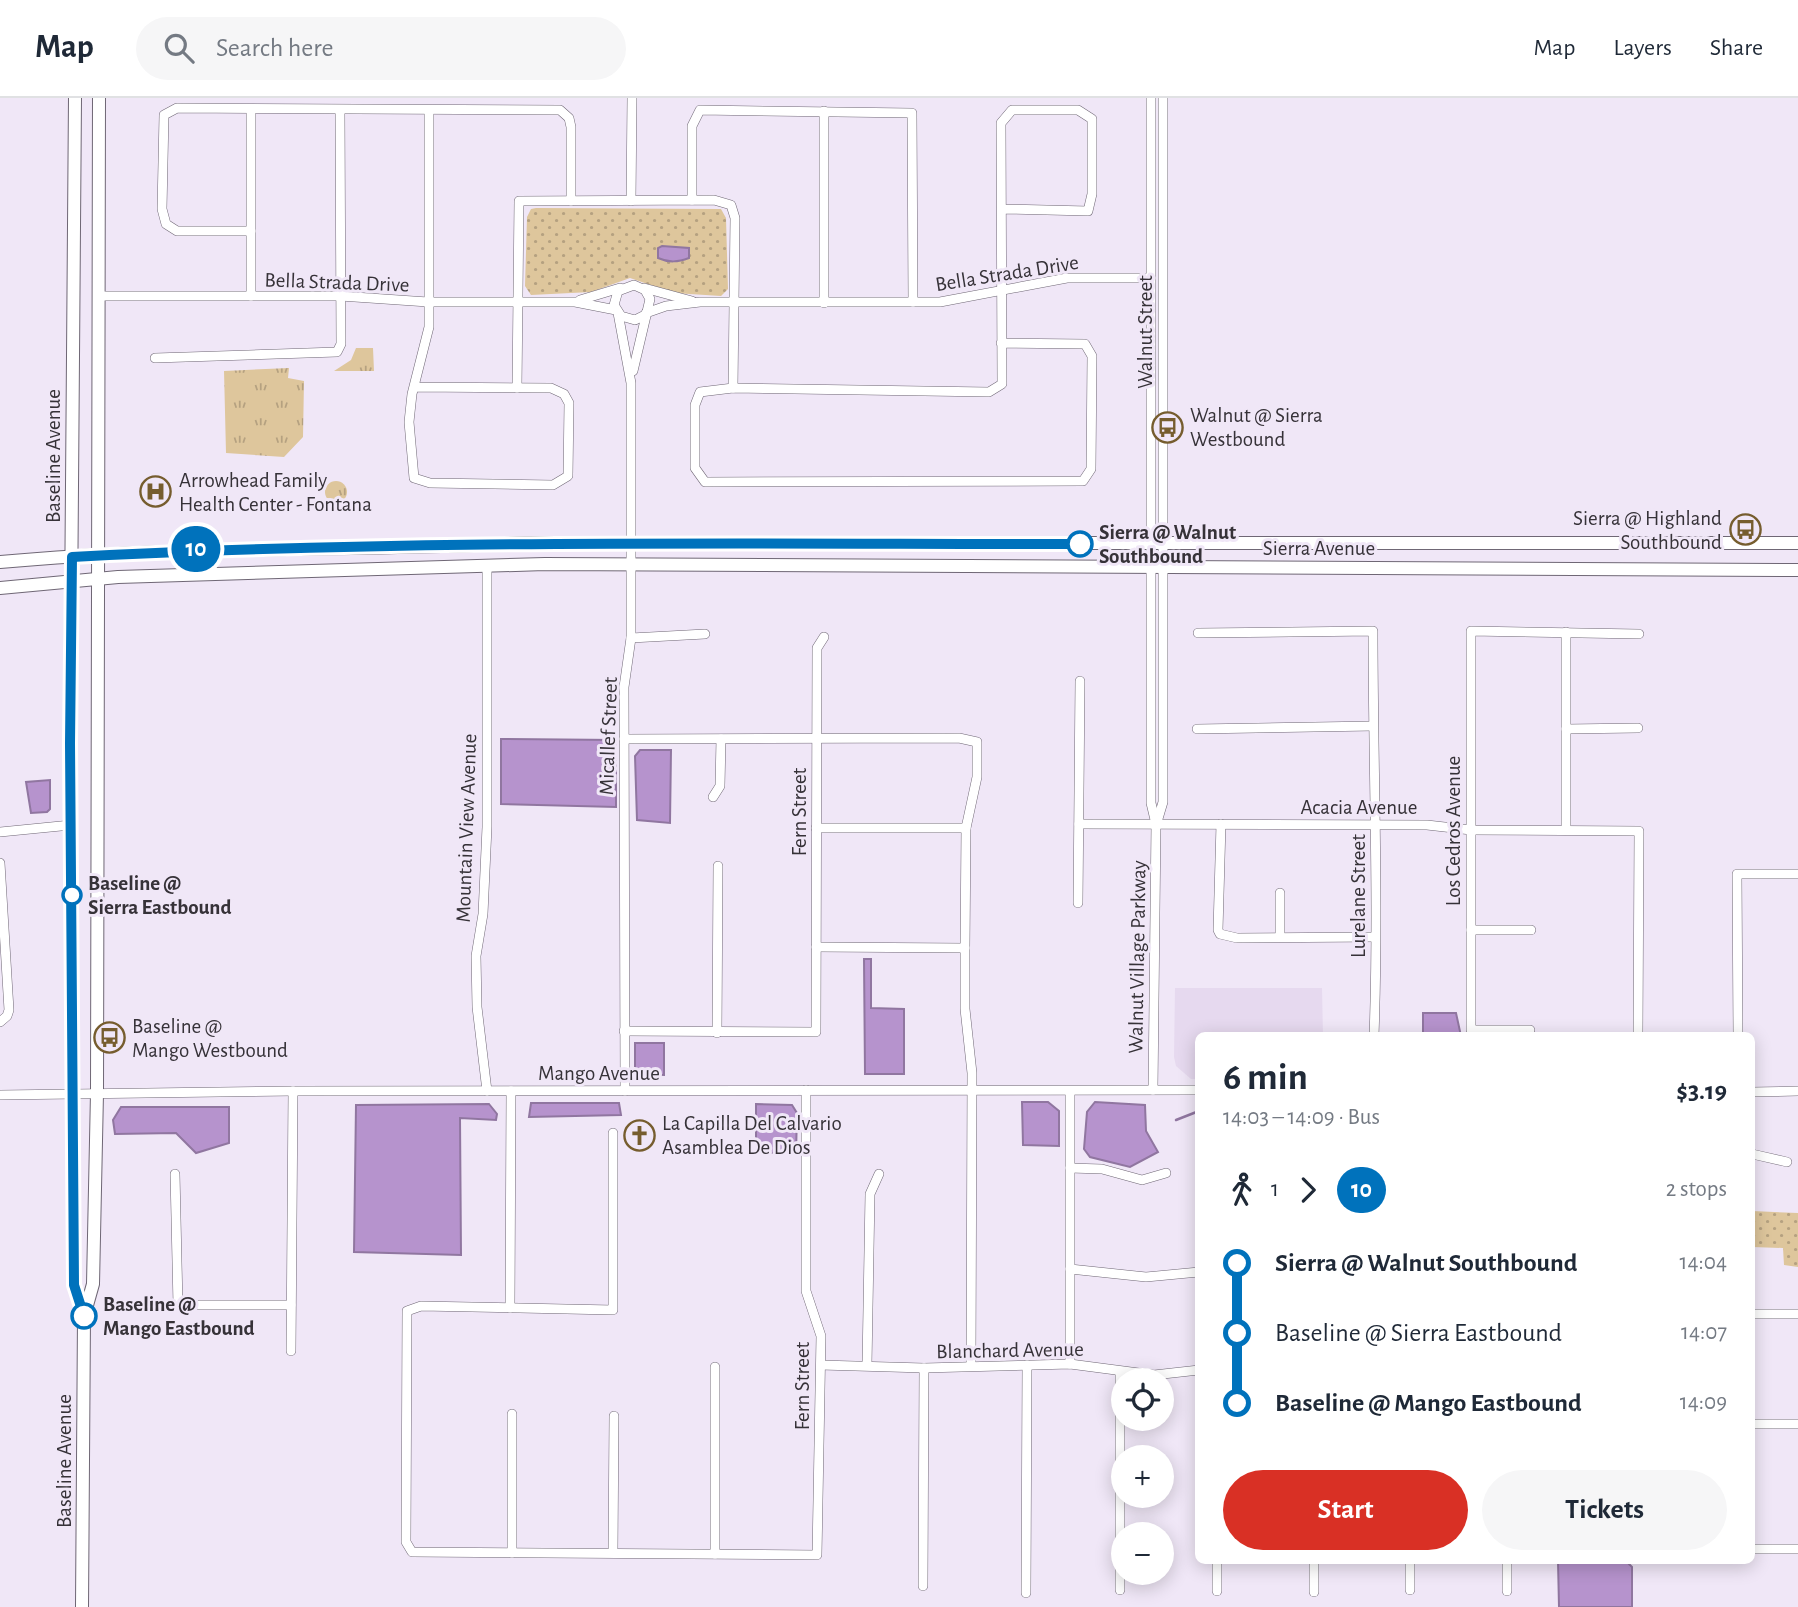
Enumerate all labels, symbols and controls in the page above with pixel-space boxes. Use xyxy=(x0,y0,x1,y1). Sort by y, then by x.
search box xyxy=(136,17,626,80)
icon: search xyxy=(160,29,198,67)
text: Map xyxy=(35,31,94,64)
text: Search here xyxy=(216,35,334,61)
text: Map xyxy=(1533,36,1575,60)
text: Layers xyxy=(1613,36,1672,60)
text: Share xyxy=(1710,36,1763,60)
street label: Bella Strada Drive xyxy=(934,252,1080,295)
street label: Bella Strada Drive xyxy=(264,269,410,296)
street label: Walnut Street xyxy=(1135,275,1156,389)
street label: Baseline Avenue xyxy=(43,389,64,523)
place label: Walnut @ Sierra Westbound xyxy=(1190,405,1323,450)
bus stop icon: Walnut @ Sierra Westbound xyxy=(1150,410,1184,444)
place label: Arrowhead Family Health Center - Fontana xyxy=(179,470,372,515)
hospital icon: Arrowhead Family Health Center - Fontana xyxy=(139,475,173,509)
place label: Sierra @ Highland Southbound xyxy=(1573,508,1722,553)
bus stop icon: Sierra @ Highland Southbound xyxy=(1728,513,1762,547)
place label: Sierra @ Walnut Southbound xyxy=(1099,522,1236,567)
line badge: 10 xyxy=(164,526,228,572)
marker: Sierra @ Walnut Southbound xyxy=(1067,531,1093,557)
text: 10 xyxy=(185,537,207,561)
street label: Sierra Avenue xyxy=(1263,538,1375,559)
street label: Micallef Street xyxy=(596,676,621,796)
street label: Mountain View Avenue xyxy=(453,733,480,923)
street label: Los Cedros Avenue xyxy=(1443,756,1464,906)
street label: Fern Street xyxy=(789,767,810,856)
street label: Acacia Avenue xyxy=(1301,797,1417,818)
street label: Lurelane Street xyxy=(1348,834,1369,958)
street label: Walnut Village Parkway xyxy=(1125,860,1150,1054)
place label: Baseline @ Sierra Eastbound xyxy=(88,873,232,918)
marker: Baseline @ Sierra Eastbound xyxy=(62,885,82,905)
place label: Baseline @ Mango Westbound xyxy=(132,1016,288,1061)
bus stop icon: Baseline @ Mango Westbound xyxy=(92,1021,126,1055)
text: 6 min xyxy=(1223,1059,1308,1097)
street label: Mango Avenue xyxy=(538,1063,660,1084)
text: $3.19 xyxy=(1676,1078,1727,1104)
text: 14:03 – 14:09 · Bus xyxy=(1223,1106,1380,1129)
place label: La Capilla Del Calvario Asamblea De Dios xyxy=(662,1113,842,1158)
church icon: La Capilla Del Calvario Asamblea De Dios xyxy=(622,1118,656,1152)
icon: walk xyxy=(1223,1171,1261,1209)
icon: forward xyxy=(1289,1171,1327,1209)
text: 1 xyxy=(1271,1178,1279,1201)
text: 10 xyxy=(1351,1178,1372,1202)
text: 2 stops xyxy=(1666,1178,1727,1201)
text: Sierra @ Walnut Southbound xyxy=(1275,1250,1577,1276)
text: 14:04 xyxy=(1680,1251,1727,1274)
place label: Baseline @ Mango Eastbound xyxy=(103,1294,255,1339)
marker: Baseline @ Mango Eastbound xyxy=(71,1303,97,1329)
text: Baseline @ Sierra Eastbound xyxy=(1275,1320,1562,1346)
text: 14:07 xyxy=(1681,1321,1727,1344)
street label: Blanchard Avenue xyxy=(936,1339,1084,1362)
street label: Fern Street xyxy=(792,1341,813,1430)
map controls xyxy=(1111,1368,1174,1585)
button: locate xyxy=(1111,1368,1174,1431)
text: Baseline @ Mango Eastbound xyxy=(1275,1390,1582,1416)
text: 14:09 xyxy=(1680,1391,1727,1414)
street label: Baseline Avenue xyxy=(54,1394,75,1528)
button: + xyxy=(1111,1445,1174,1508)
button: Start xyxy=(1223,1470,1468,1550)
button: Tickets xyxy=(1482,1470,1727,1550)
button: − xyxy=(1111,1522,1174,1585)

